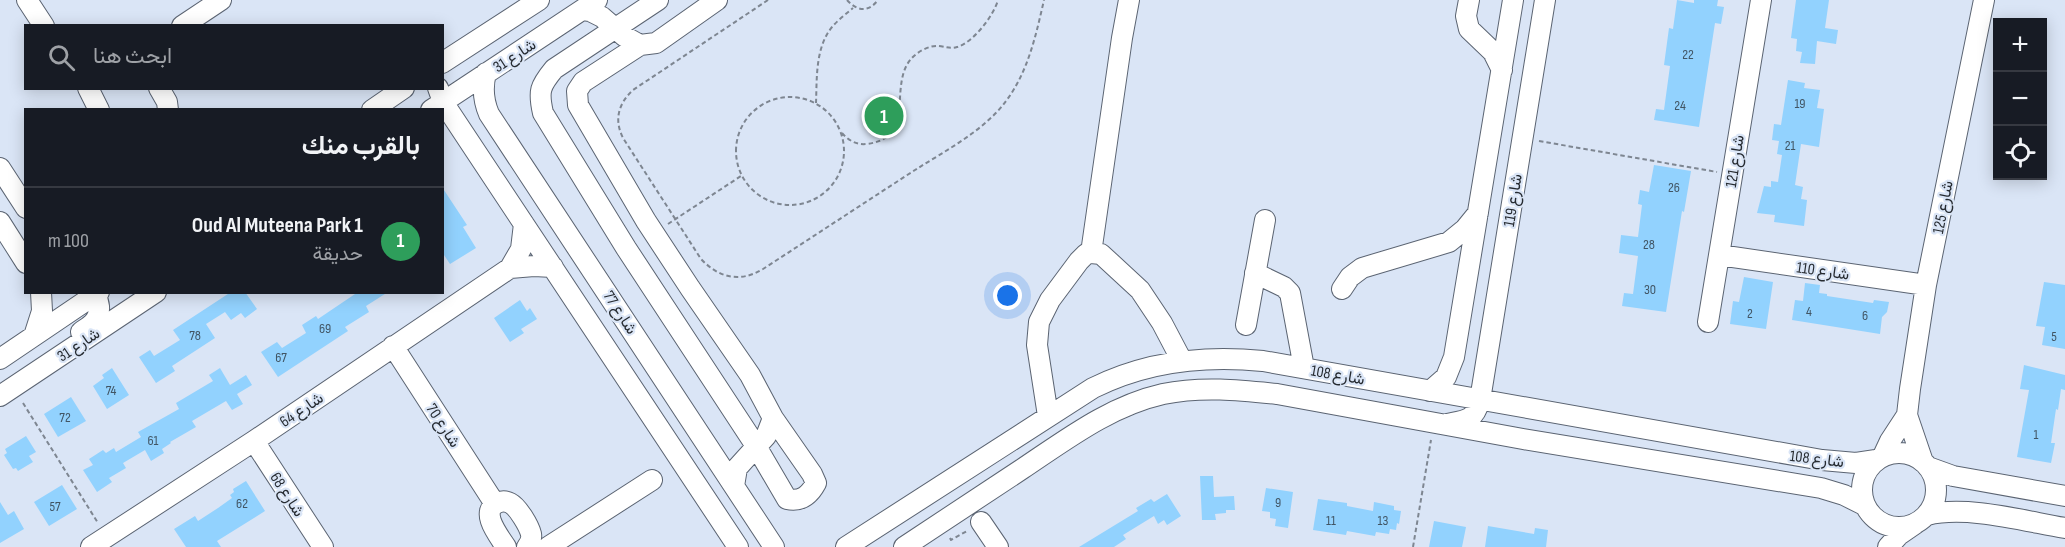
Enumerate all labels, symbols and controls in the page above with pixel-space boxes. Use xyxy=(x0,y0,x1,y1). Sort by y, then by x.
map controls xyxy=(1993,18,2047,180)
button: + xyxy=(1993,18,2047,72)
search box xyxy=(24,24,444,90)
street label: شارع 31 xyxy=(490,35,540,78)
icon: search xyxy=(45,41,78,74)
text: ابحث هنا xyxy=(93,43,172,70)
house number: 22 xyxy=(1682,46,1694,63)
button: − xyxy=(1993,72,2047,126)
pin: 1 xyxy=(864,94,904,138)
house number: 19 xyxy=(1794,95,1806,112)
house number: 24 xyxy=(1674,97,1686,114)
button: locate xyxy=(1993,126,2047,180)
text: بالقرب منك xyxy=(302,131,420,162)
street label: شارع 121 xyxy=(1722,134,1750,189)
house number: 21 xyxy=(1785,137,1795,154)
street label: شارع 119 xyxy=(1500,173,1528,228)
house number: 26 xyxy=(1668,179,1680,196)
street label: شارع 125 xyxy=(1929,179,1959,236)
text: Oud Al Muteena Park 1 xyxy=(192,212,363,239)
text: 100 m xyxy=(48,229,89,253)
text: 1 xyxy=(397,229,404,253)
house number: 28 xyxy=(1643,236,1655,253)
text: حديقة xyxy=(312,242,363,266)
street label: شارع 110 xyxy=(1795,258,1850,286)
your location xyxy=(993,281,1022,310)
house number: 30 xyxy=(1644,281,1656,298)
street label: شارع 77 xyxy=(598,288,641,338)
house number: 4 xyxy=(1806,303,1812,320)
house number: 2 xyxy=(1747,305,1753,322)
house number: 6 xyxy=(1862,307,1868,324)
house number: 69 xyxy=(319,320,331,337)
street label: شارع 31 xyxy=(54,324,104,367)
house number: 78 xyxy=(189,327,201,344)
house number: 5 xyxy=(2051,328,2057,345)
house number: 67 xyxy=(275,349,287,366)
street label: شارع 108 xyxy=(1309,361,1366,391)
house number: 74 xyxy=(106,382,117,399)
street label: شارع 64 xyxy=(276,389,328,433)
street label: شارع 70 xyxy=(421,400,464,452)
house number: 72 xyxy=(59,409,71,426)
house number: 1 xyxy=(2034,426,2039,443)
house number: 61 xyxy=(147,432,159,449)
street label: شارع 108 xyxy=(1788,447,1845,473)
street label: شارع 68 xyxy=(265,469,308,521)
house number: 9 xyxy=(1275,494,1281,511)
house number: 62 xyxy=(236,495,248,512)
house number: 57 xyxy=(49,498,61,515)
house number: 11 xyxy=(1326,512,1336,529)
house number: 13 xyxy=(1378,512,1389,529)

